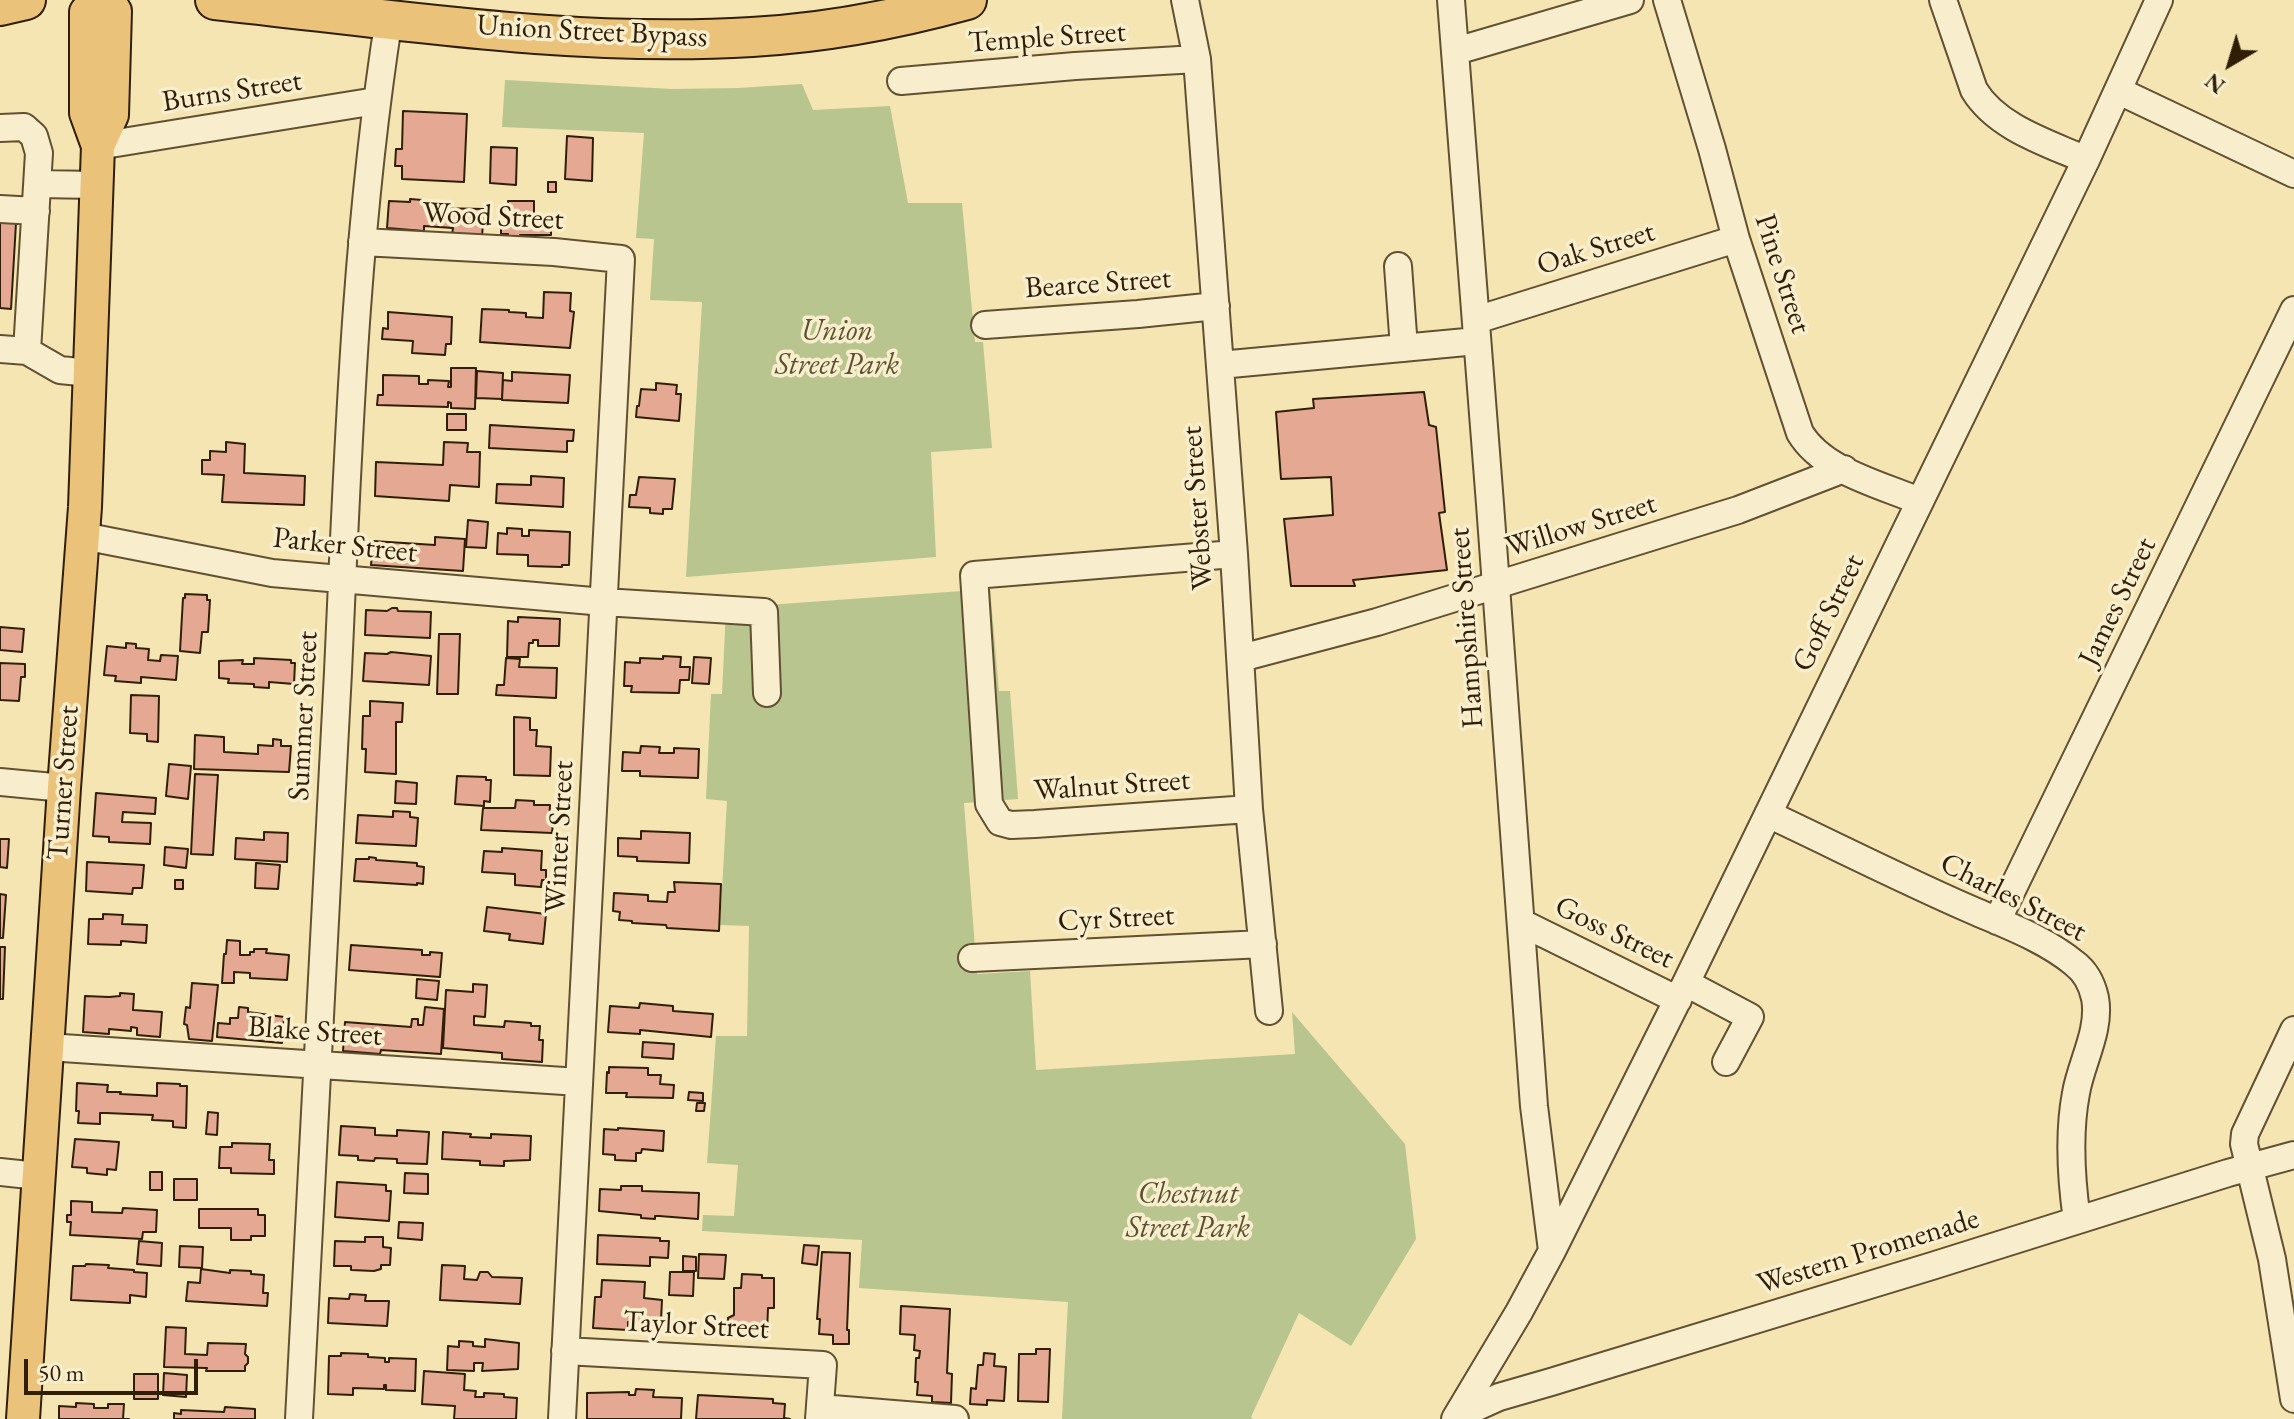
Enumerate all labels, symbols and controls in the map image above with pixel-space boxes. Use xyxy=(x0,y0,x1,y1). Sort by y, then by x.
street label: Union Street Bypass xyxy=(476,8,708,56)
street label: Temple Street xyxy=(967,15,1127,61)
north arrow xyxy=(2190,24,2270,104)
street label: Burns Street xyxy=(160,63,304,121)
text: N xyxy=(2199,66,2231,100)
street label: Wood Street xyxy=(422,195,564,239)
street label: Pine Street xyxy=(1746,210,1818,338)
street label: Oak Street xyxy=(1533,214,1659,284)
street label: Bearce Street xyxy=(1024,261,1172,307)
park label: Union Street Park xyxy=(775,314,899,384)
street label: Webster Street xyxy=(1174,425,1222,591)
street label: Willow Street xyxy=(1501,486,1661,566)
street label: Parker Street xyxy=(271,521,419,571)
street label: Hampshire Street xyxy=(1442,526,1492,730)
street label: James Street xyxy=(2071,532,2165,672)
street label: Goff Street xyxy=(1785,549,1873,677)
street label: Summer Street xyxy=(282,630,326,802)
street label: Turner Street xyxy=(41,704,87,862)
street label: Winter Street xyxy=(538,760,582,914)
street label: Walnut Street xyxy=(1033,763,1191,809)
street label: Charles Street xyxy=(1934,846,2092,950)
street label: Goss Street xyxy=(1549,889,1679,977)
street label: Cyr Street xyxy=(1057,898,1175,940)
street label: Blake Street xyxy=(247,1009,383,1055)
park label: Chestnut Street Park xyxy=(1126,1177,1250,1248)
street label: Western Promenade xyxy=(1753,1201,1983,1303)
street label: Taylor Street xyxy=(622,1304,770,1348)
scale bar xyxy=(28,1343,202,1393)
text: 50 m xyxy=(38,1357,85,1388)

